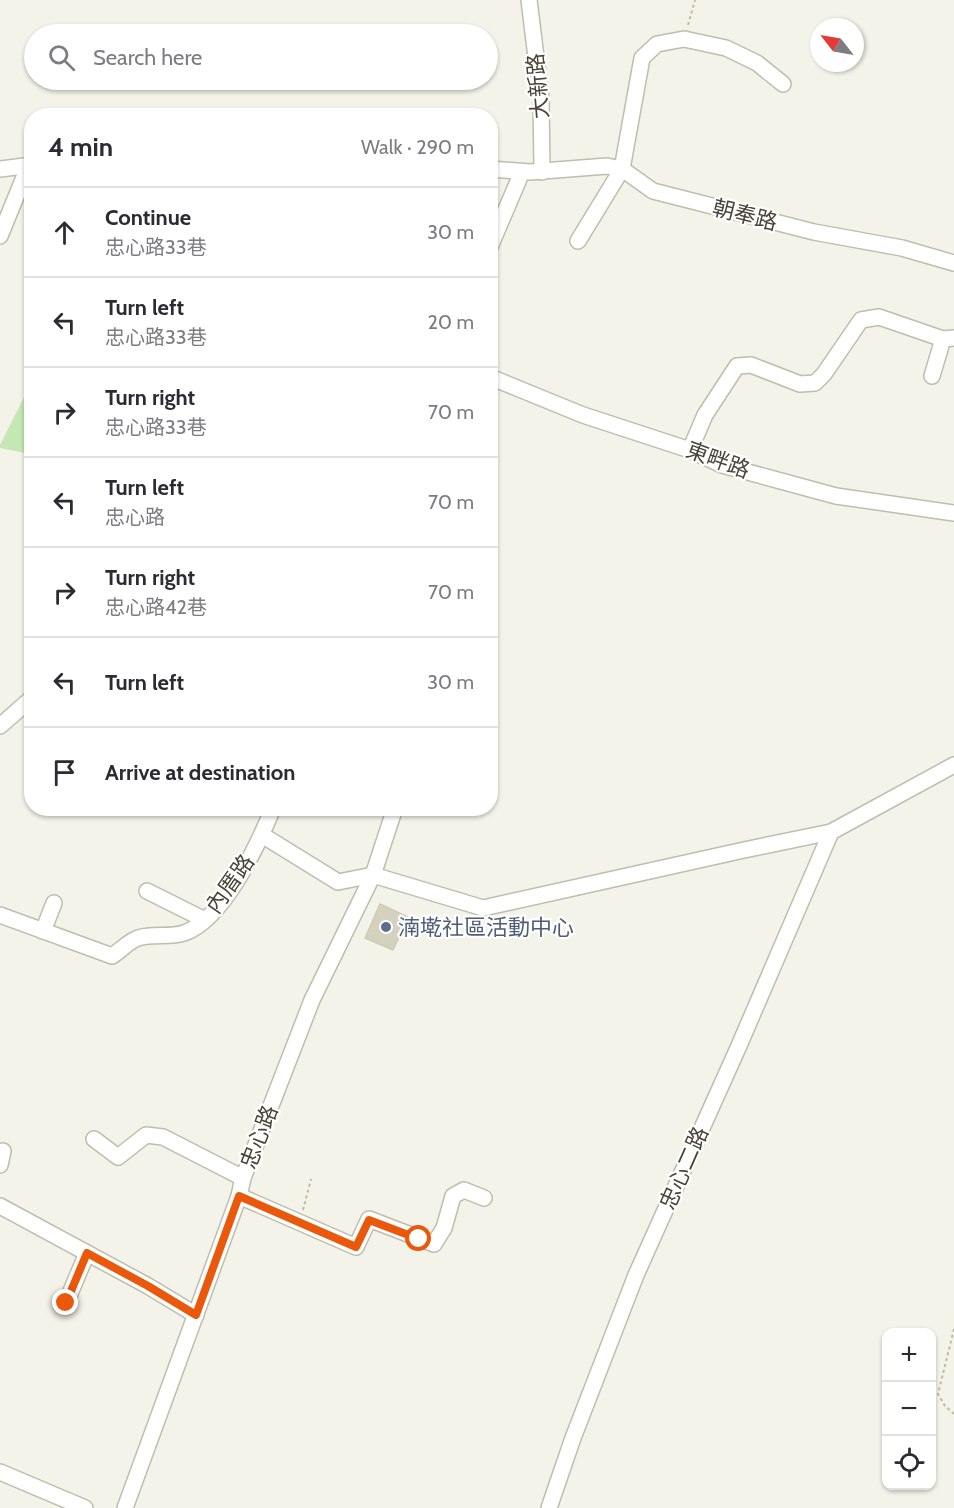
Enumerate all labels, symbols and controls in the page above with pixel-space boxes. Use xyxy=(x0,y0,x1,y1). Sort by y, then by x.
north arrow xyxy=(810,18,864,72)
search box xyxy=(24,24,498,90)
icon: search xyxy=(45,41,78,74)
text: Search here xyxy=(93,44,202,71)
street label: 大新路 xyxy=(522,52,554,120)
text: 4 min xyxy=(48,131,113,163)
text: Walk · 290 m xyxy=(361,135,474,159)
street label: 朝奉路 xyxy=(710,194,780,236)
text: Continue xyxy=(105,204,191,231)
icon: ahead xyxy=(48,216,81,249)
text: 30 m xyxy=(427,220,474,244)
text: 忠心路33巷 xyxy=(105,235,207,259)
text: Turn left xyxy=(105,294,184,321)
icon: left xyxy=(48,306,81,339)
text: 20 m xyxy=(428,310,474,334)
text: 忠心路33巷 xyxy=(105,325,207,349)
text: Turn right xyxy=(105,384,195,411)
icon: right xyxy=(48,396,81,429)
text: 70 m xyxy=(428,400,474,424)
text: 忠心路33巷 xyxy=(105,415,207,439)
street label: 東畔路 xyxy=(682,436,754,484)
text: Turn left xyxy=(105,474,184,501)
icon: left xyxy=(48,486,81,519)
text: 70 m xyxy=(428,490,474,514)
text: 忠心路 xyxy=(105,505,165,529)
text: Turn right xyxy=(105,564,195,591)
icon: right xyxy=(48,576,81,609)
text: 70 m xyxy=(428,580,474,604)
text: 忠心路42巷 xyxy=(105,595,207,619)
icon: left xyxy=(48,666,81,699)
text: Turn left xyxy=(105,669,184,696)
text: 30 m xyxy=(427,670,474,694)
icon: arrive xyxy=(48,756,81,789)
text: Arrive at destination xyxy=(105,759,295,786)
street label: 內厝路 xyxy=(200,849,260,919)
place label: 湳墘社區活動中心 xyxy=(398,914,574,941)
marker: 湳墘社區活動中心 xyxy=(379,920,393,934)
street label: 忠心路 xyxy=(235,1101,283,1173)
street label: 忠心二路 xyxy=(654,1122,714,1214)
route start xyxy=(405,1225,431,1251)
route end xyxy=(52,1289,78,1315)
map controls xyxy=(882,1328,936,1490)
button: + xyxy=(882,1328,936,1382)
button: − xyxy=(882,1382,936,1436)
button: locate xyxy=(882,1436,936,1490)

